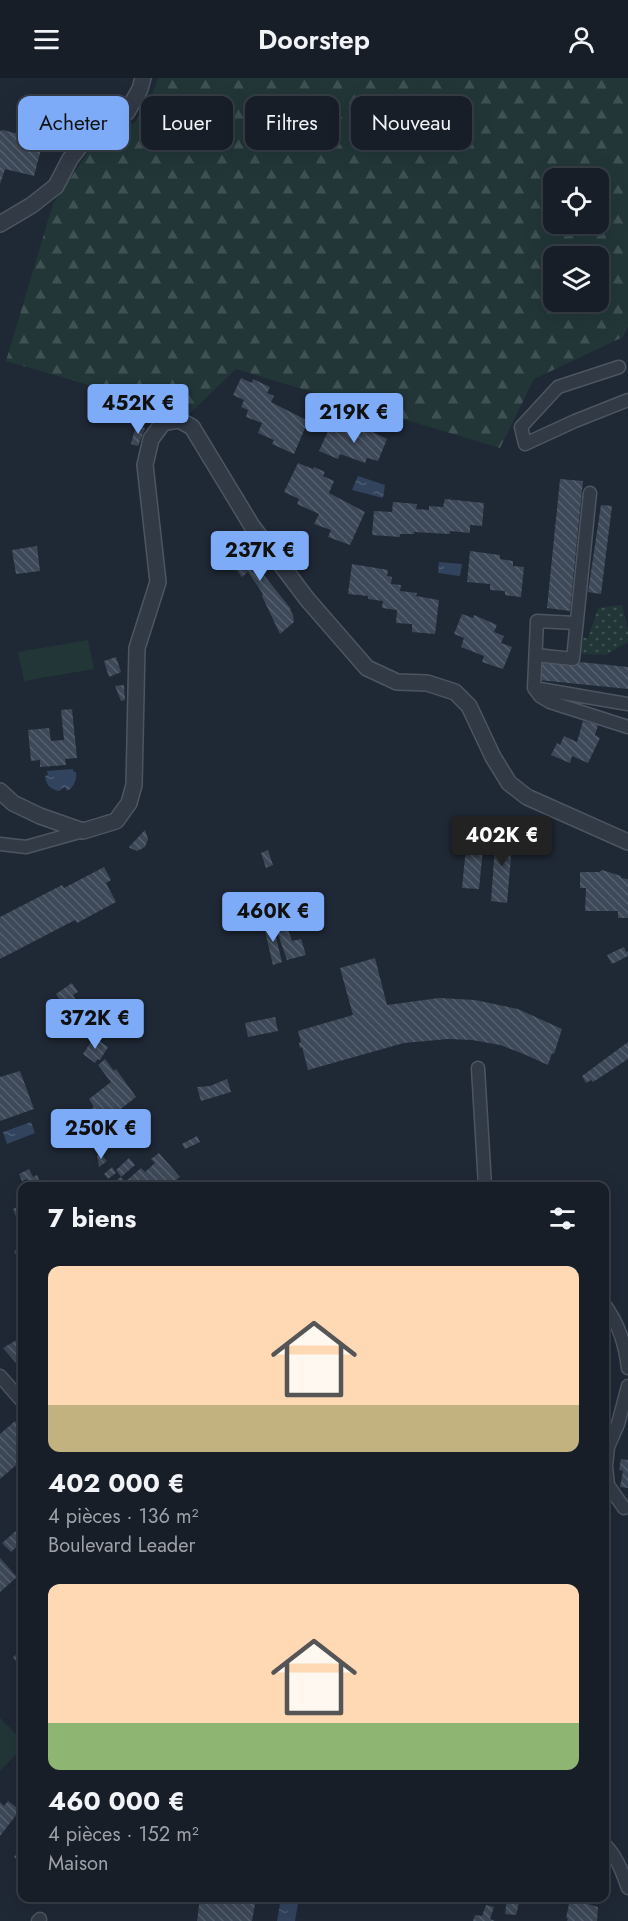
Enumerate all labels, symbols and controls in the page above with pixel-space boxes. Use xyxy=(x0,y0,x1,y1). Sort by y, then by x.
text: Doorstep xyxy=(258,20,370,59)
icon: menu xyxy=(30,23,63,56)
icon: person xyxy=(565,23,598,56)
chip: Acheter xyxy=(18,96,129,150)
chip: Louer xyxy=(141,96,233,150)
chip: Filtres xyxy=(245,96,339,150)
chip: Nouveau xyxy=(351,96,472,150)
map controls xyxy=(543,168,609,312)
button: locate xyxy=(543,168,609,234)
button: layers xyxy=(543,246,609,312)
pin: 452K € xyxy=(89,384,187,435)
text: 452K € xyxy=(101,389,175,418)
pin: 219K € xyxy=(305,393,403,444)
text: 219K € xyxy=(319,398,389,427)
pin: 237K € xyxy=(211,531,309,582)
text: 237K € xyxy=(225,536,295,565)
pin: 402K € xyxy=(453,816,551,867)
text: 402K € xyxy=(465,821,539,850)
pin: 460K € xyxy=(224,892,322,943)
text: 460K € xyxy=(236,897,310,926)
pin: 372K € xyxy=(46,999,144,1050)
text: 372K € xyxy=(60,1004,130,1033)
pin: 250K € xyxy=(52,1109,150,1160)
text: 250K € xyxy=(65,1114,137,1143)
text: 7 biens xyxy=(48,1199,136,1237)
icon: filters xyxy=(546,1202,579,1235)
icon: home xyxy=(260,1305,368,1413)
text: 402 000 € xyxy=(48,1464,185,1502)
text: 4 pièces · 136 m² xyxy=(48,1502,198,1531)
text: Boulevard Leader xyxy=(48,1531,195,1560)
icon: home xyxy=(260,1623,368,1731)
text: 460 000 € xyxy=(48,1782,185,1820)
text: 4 pièces · 152 m² xyxy=(48,1820,199,1849)
text: Maison xyxy=(48,1849,109,1878)

